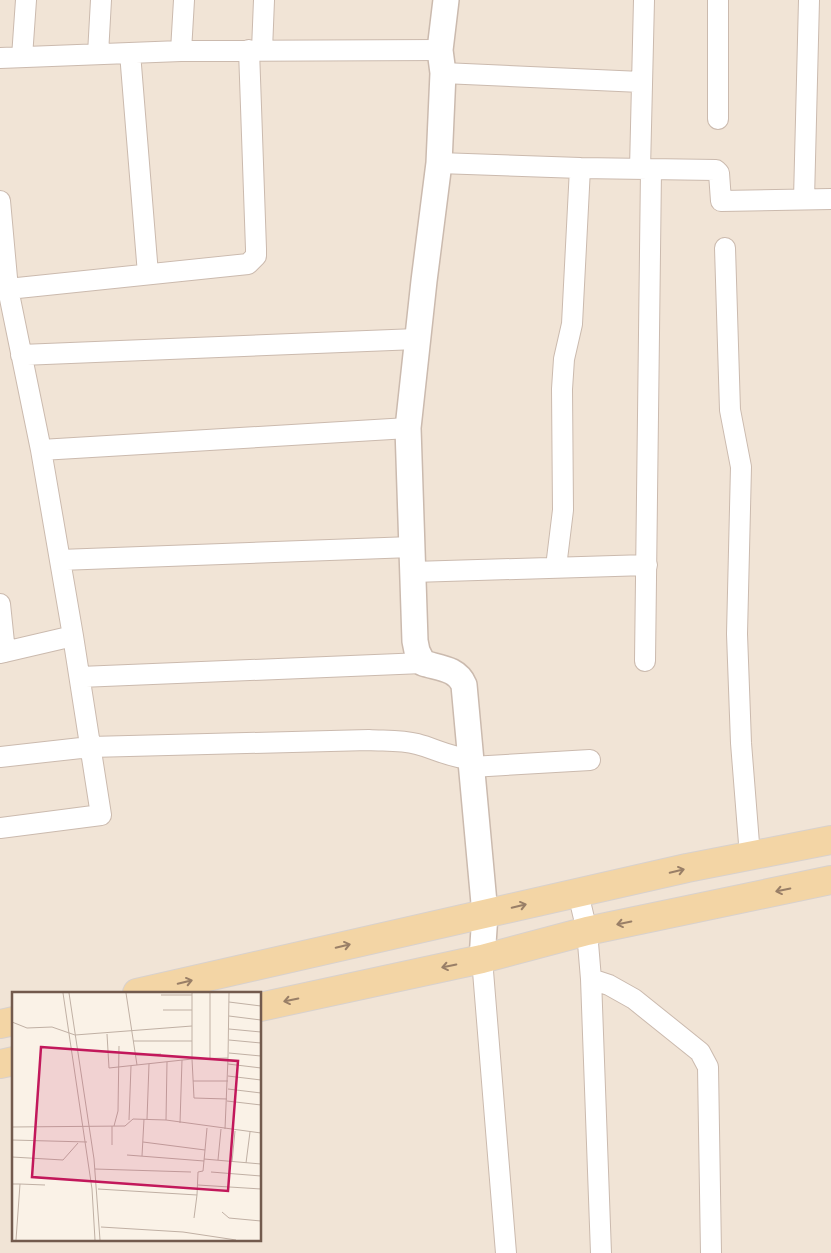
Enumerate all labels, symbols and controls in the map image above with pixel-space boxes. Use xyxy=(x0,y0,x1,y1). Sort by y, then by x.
one-way arrow xyxy=(669,866,685,875)
one-way arrow xyxy=(776,886,792,895)
one-way arrow xyxy=(510,901,526,910)
one-way arrow xyxy=(617,919,633,928)
one-way arrow xyxy=(335,941,351,950)
one-way arrow xyxy=(442,962,458,971)
one-way arrow xyxy=(176,977,192,986)
inset map xyxy=(12,992,261,1240)
one-way arrow xyxy=(283,996,299,1006)

